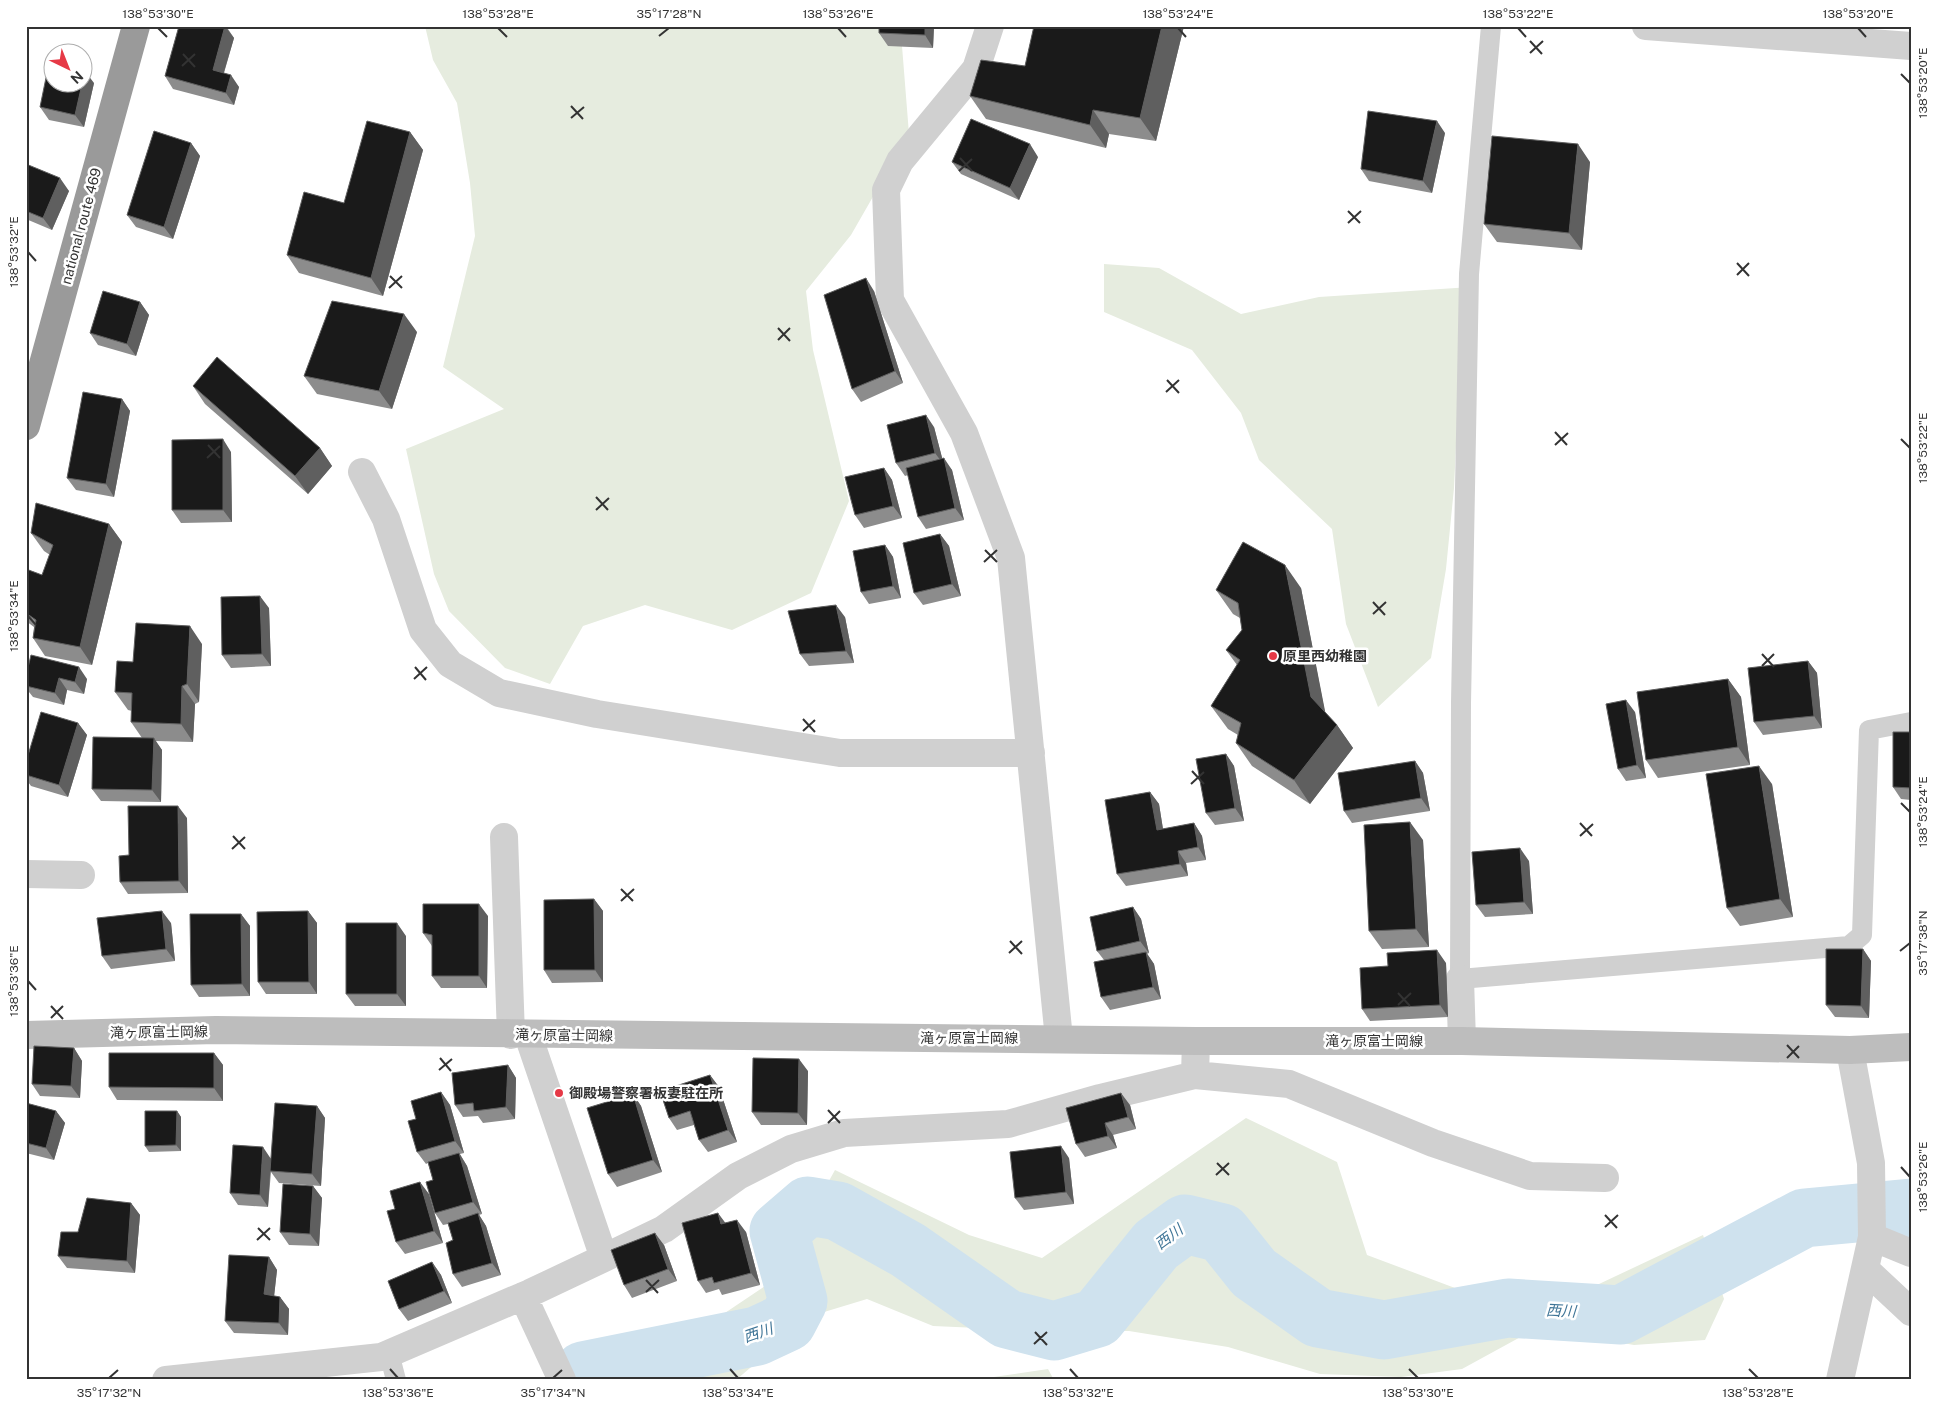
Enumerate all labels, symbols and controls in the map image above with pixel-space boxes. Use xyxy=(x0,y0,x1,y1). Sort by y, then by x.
text: 138°53'30"E xyxy=(122,7,194,21)
text: 138°53'28"E xyxy=(462,7,534,21)
text: 35°17'28"N xyxy=(637,7,701,21)
text: 138°53'26"E xyxy=(802,7,874,21)
text: 138°53'24"E xyxy=(1142,7,1214,21)
text: 138°53'22"E xyxy=(1483,7,1553,21)
text: 138°53'20"E xyxy=(1823,7,1893,21)
north arrow xyxy=(42,42,92,92)
text: 138°53'20"E xyxy=(1916,48,1930,118)
text: N xyxy=(67,68,86,87)
street label: national route 469 xyxy=(58,166,104,286)
text: 138°53'32"E xyxy=(7,216,21,288)
text: 138°53'22"E xyxy=(1916,413,1930,483)
text: 138°53'34"E xyxy=(7,580,21,652)
place label: 原里西幼稚園 xyxy=(1283,648,1367,664)
marker: 原里西幼稚園 xyxy=(1267,650,1279,662)
text: 138°53'24"E xyxy=(1916,776,1930,848)
text: 35°17'38"N xyxy=(1916,910,1930,976)
text: 138°53'36"E xyxy=(7,945,21,1017)
street label: 滝ヶ原富士岡線 xyxy=(110,1023,208,1041)
street label: 滝ヶ原富士岡線 xyxy=(515,1026,613,1044)
street label: 滝ヶ原富士岡線 xyxy=(920,1030,1018,1046)
street label: 滝ヶ原富士岡線 xyxy=(1325,1033,1423,1049)
place label: 御殿場警察署板妻駐在所 xyxy=(569,1085,723,1101)
marker: 御殿場警察署板妻駐在所 xyxy=(553,1087,565,1099)
text: 138°53'26"E xyxy=(1916,1141,1930,1213)
water label: 西川 xyxy=(1152,1220,1187,1252)
water label: 西川 xyxy=(1546,1301,1578,1320)
water label: 西川 xyxy=(741,1319,777,1345)
text: 35°17'32"N xyxy=(77,1386,141,1400)
text: 138°53'36"E xyxy=(362,1386,434,1400)
text: 35°17'34"N xyxy=(520,1386,586,1400)
text: 138°53'34"E xyxy=(702,1386,774,1400)
text: 138°53'32"E xyxy=(1042,1386,1114,1400)
text: 138°53'30"E xyxy=(1382,1386,1454,1400)
text: 138°53'28"E xyxy=(1722,1386,1794,1400)

